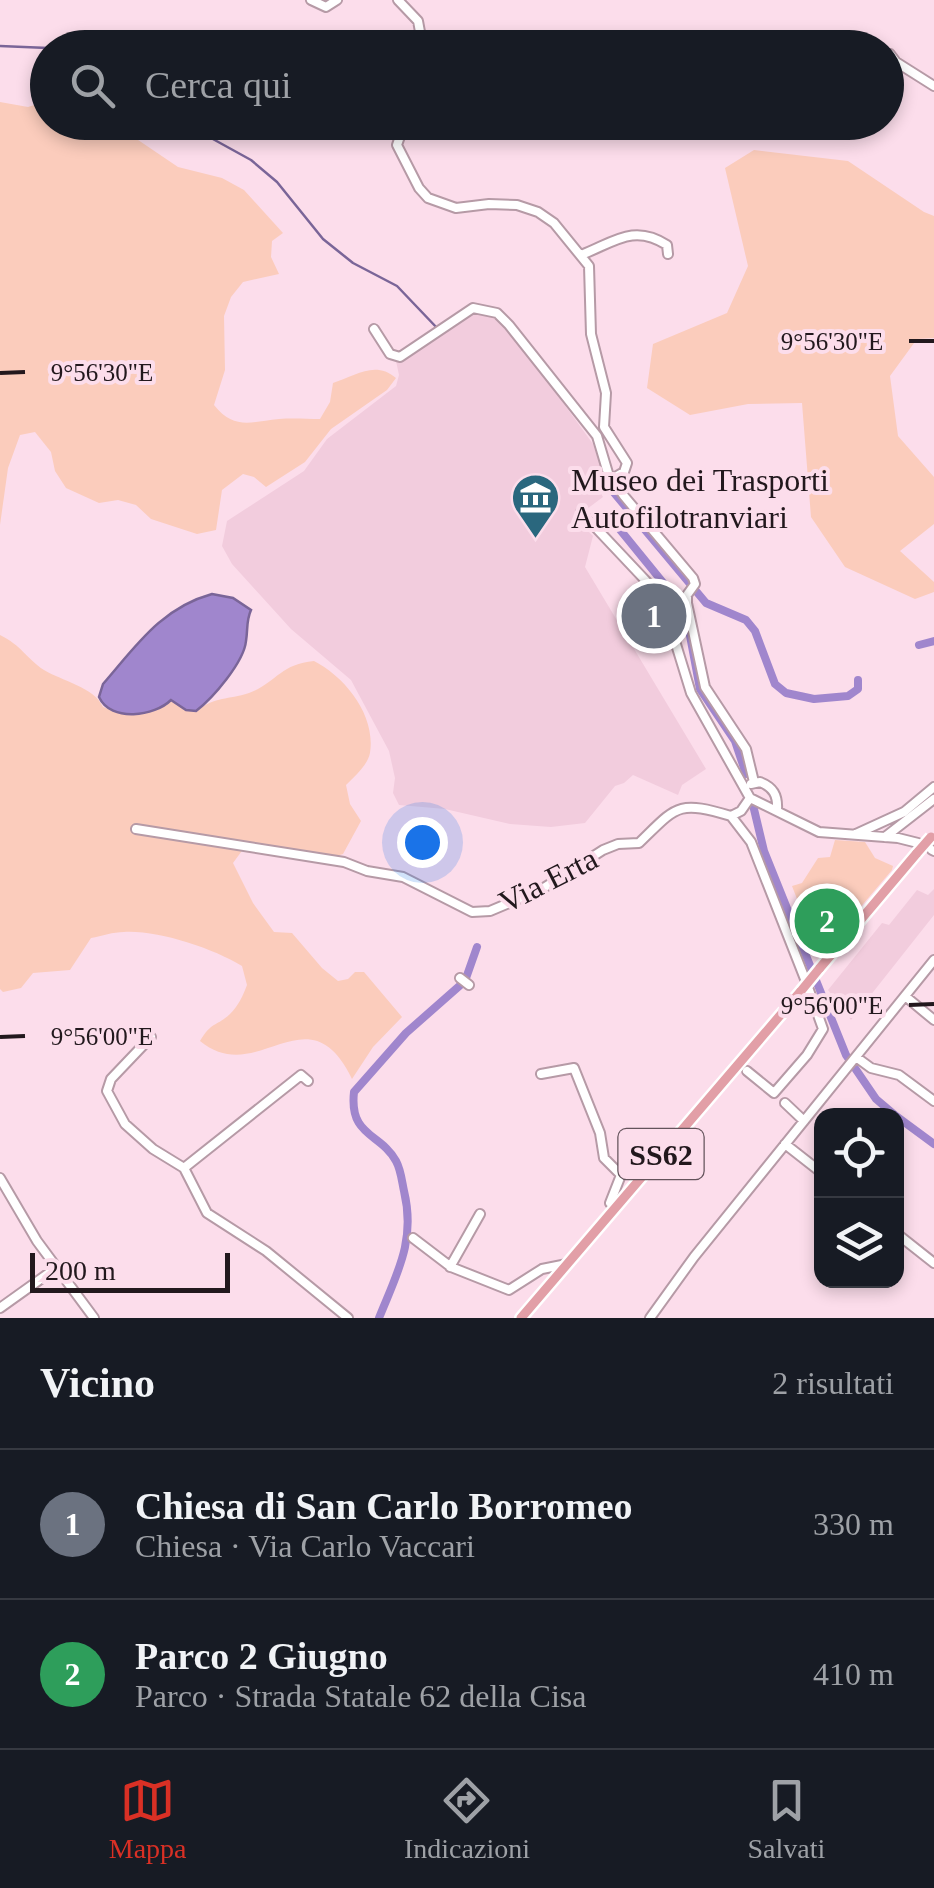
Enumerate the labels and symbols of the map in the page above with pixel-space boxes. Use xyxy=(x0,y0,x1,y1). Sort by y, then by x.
text: 9°56'30"E xyxy=(781,328,883,355)
text: 9°56'30"E xyxy=(51,359,153,386)
place label: Museo dei Trasporti Autofilotranviari xyxy=(571,462,829,535)
museum icon: Museo dei Trasporti Autofilotranviari xyxy=(510,472,562,540)
pin: 1 xyxy=(622,578,686,654)
your location xyxy=(397,817,448,868)
street label: Via Erta xyxy=(493,840,603,920)
pin: 2 xyxy=(794,884,860,958)
text: 9°56'00"E xyxy=(781,992,883,1019)
text: 9°56'00"E xyxy=(51,1023,153,1050)
road number: SS62 xyxy=(618,1129,704,1179)
scale bar xyxy=(30,1248,230,1292)

